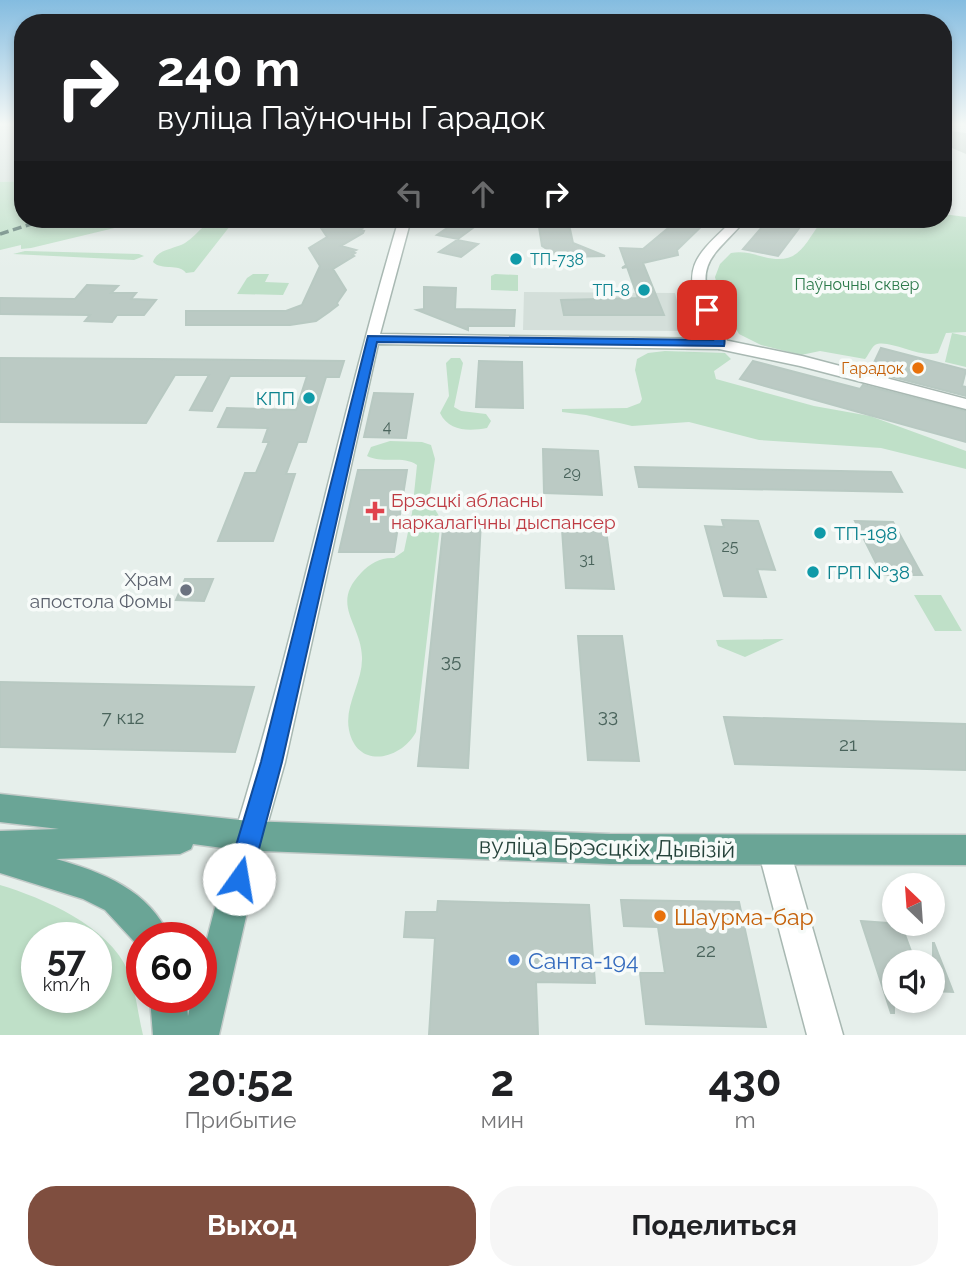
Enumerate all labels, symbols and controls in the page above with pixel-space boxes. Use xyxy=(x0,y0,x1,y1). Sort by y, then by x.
text: 240 m xyxy=(157,40,300,97)
icon: right xyxy=(42,42,133,133)
text: вуліца Паўночны Гарадок xyxy=(157,99,546,136)
icon: left xyxy=(391,175,429,213)
icon: ahead xyxy=(464,175,502,213)
icon: right xyxy=(537,175,575,213)
place label: ТП-738 xyxy=(530,250,584,269)
marker: ТП-738 xyxy=(508,251,524,267)
park label: Паўночны сквер xyxy=(795,275,920,294)
pin xyxy=(677,280,737,340)
place label: ТП-8 xyxy=(593,281,630,300)
marker: ТП-8 xyxy=(636,282,652,298)
icon: arrive xyxy=(688,291,726,329)
place label: Гарадок xyxy=(841,359,904,378)
marker: Гарадок xyxy=(910,360,926,376)
place label: КПП xyxy=(256,387,295,409)
marker: КПП xyxy=(301,390,317,406)
house number: 4 xyxy=(383,417,392,436)
house number: 29 xyxy=(563,463,581,482)
place label: Брэсцкі абласны наркалагічны дыспансер xyxy=(391,489,616,533)
marker: Брэсцкі абласны наркалагічны дыспансер xyxy=(365,501,385,521)
place label: ТП-198 xyxy=(834,522,898,544)
marker: ТП-198 xyxy=(812,525,828,541)
house number: 25 xyxy=(721,537,739,556)
house number: 31 xyxy=(579,550,595,569)
place label: ГРП №38 xyxy=(827,561,910,583)
marker: ГРП №38 xyxy=(805,564,821,580)
place label: Храм апостола Фомы xyxy=(30,568,172,612)
marker: Храм апостола Фомы xyxy=(178,582,194,598)
house number: 35 xyxy=(441,649,461,671)
house number: 33 xyxy=(598,704,618,726)
house number: 7 к12 xyxy=(102,706,144,728)
house number: 21 xyxy=(839,733,857,755)
street label: вуліца Брэсцкіх Дывізій xyxy=(479,831,735,863)
position arrow xyxy=(202,842,276,916)
north arrow xyxy=(882,873,945,936)
map controls xyxy=(882,873,945,1013)
place label: Шаурма-бар xyxy=(674,903,814,930)
marker: Шаурма-бар xyxy=(652,908,668,924)
speed limit sign: 60 xyxy=(126,922,217,1013)
text: 57 xyxy=(47,938,86,979)
house number: 22 xyxy=(696,939,716,961)
place label: Санта-194 xyxy=(528,947,639,974)
button: sound xyxy=(882,950,945,1013)
marker: Санта-194 xyxy=(506,952,522,968)
text: km/h xyxy=(43,974,90,995)
text: 20:52 xyxy=(187,1057,294,1106)
text: 2 xyxy=(491,1057,514,1106)
text: 430 xyxy=(708,1057,782,1106)
text: Прибытие xyxy=(184,1106,296,1133)
text: мин xyxy=(481,1106,524,1133)
text: m xyxy=(734,1106,756,1133)
button: Выход xyxy=(28,1186,476,1266)
button: Поделиться xyxy=(490,1186,938,1266)

